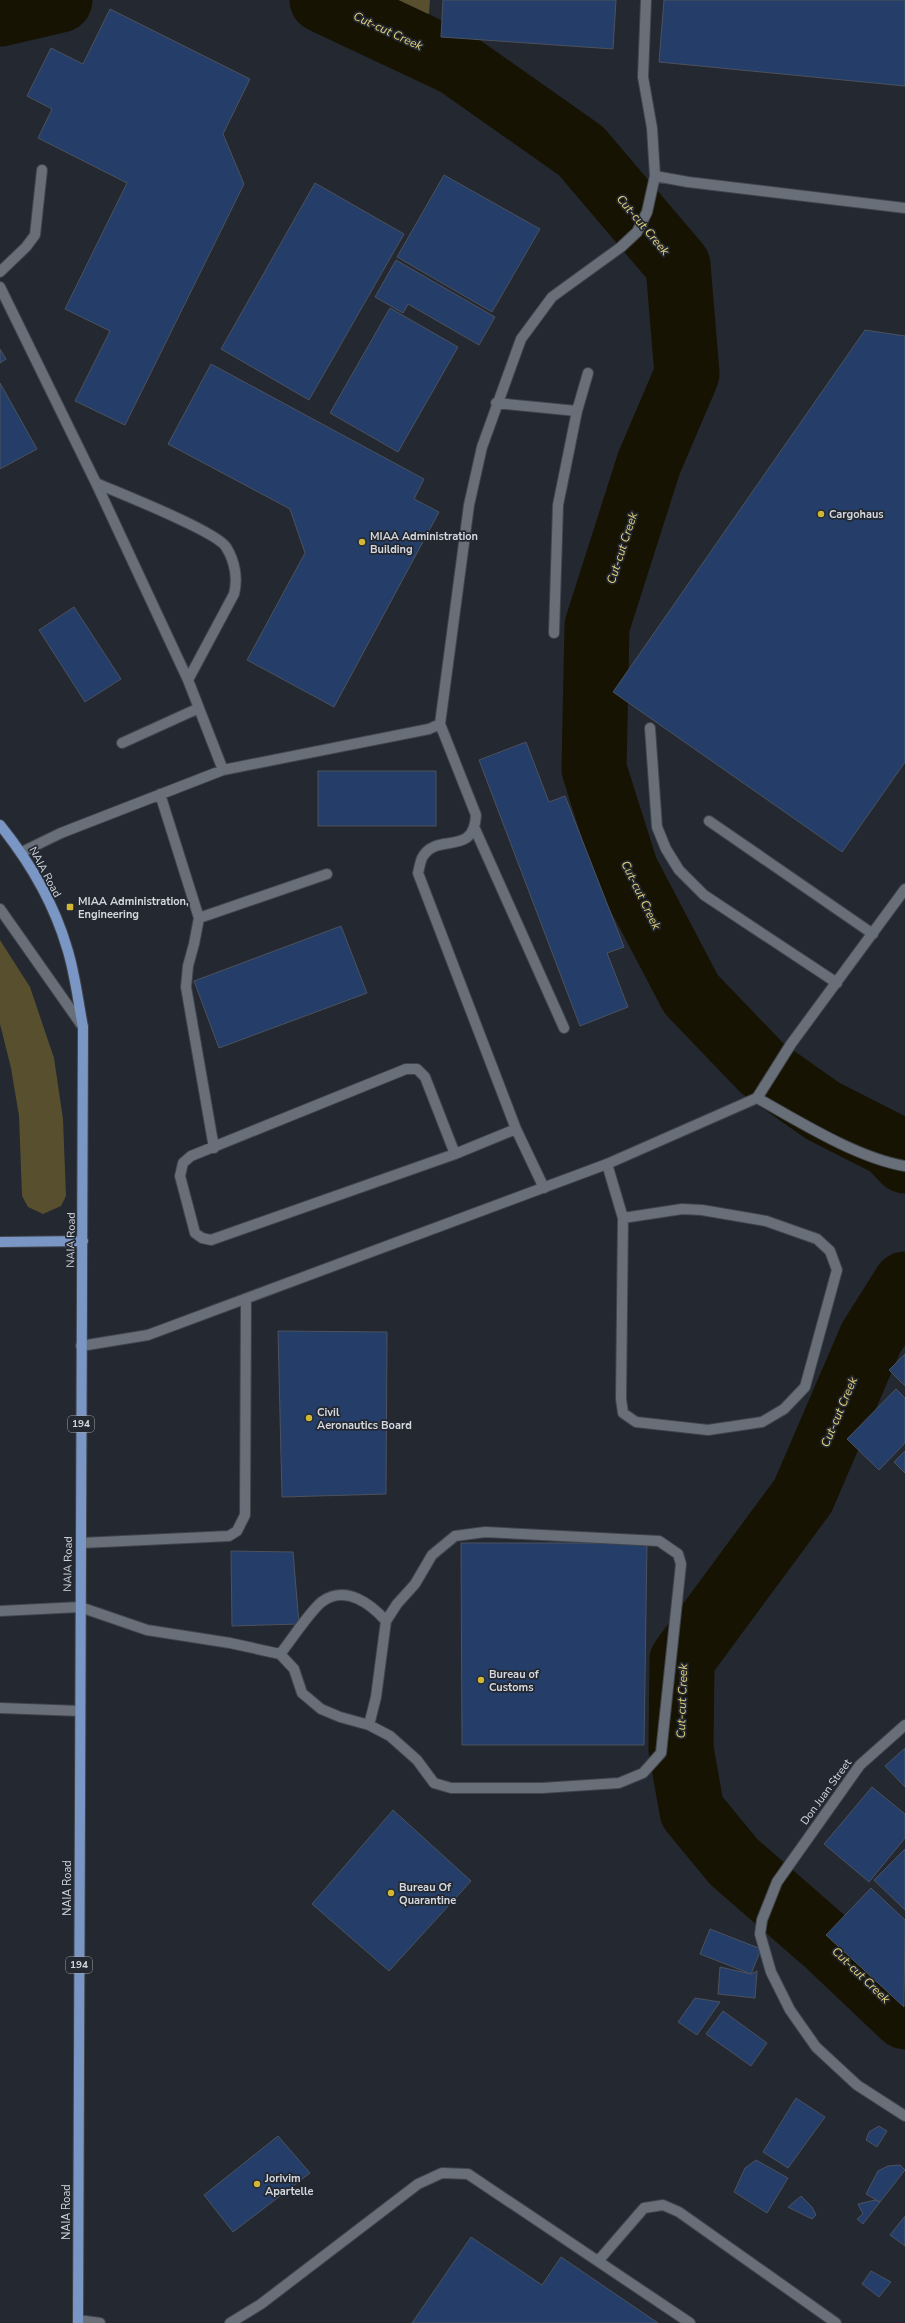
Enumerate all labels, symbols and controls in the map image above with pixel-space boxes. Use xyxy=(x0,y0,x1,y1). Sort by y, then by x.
water label: Cut-cut Creek xyxy=(351,8,426,54)
water label: Cut-cut Creek xyxy=(613,191,674,259)
place label: Cargohaus xyxy=(829,507,884,522)
water label: Cut-cut Creek xyxy=(603,509,641,586)
marker: Cargohaus xyxy=(816,509,826,519)
place label: MIAA Administration Building xyxy=(370,529,478,557)
marker: MIAA Administration Building xyxy=(357,537,367,547)
street label: NAIA Road xyxy=(25,844,65,900)
water label: Cut-cut Creek xyxy=(617,858,665,933)
place label: MIAA Administration, Engineering xyxy=(78,894,189,922)
marker: MIAA Administration, Engineering xyxy=(65,902,75,912)
street label: NAIA Road xyxy=(63,1212,79,1268)
water label: Cut-cut Creek xyxy=(817,1374,861,1449)
place label: Civil Aeronautics Board xyxy=(317,1405,412,1433)
marker: Civil Aeronautics Board xyxy=(304,1413,314,1423)
road number: 194 xyxy=(68,1416,94,1432)
street label: NAIA Road xyxy=(60,1536,76,1592)
water label: Cut-cut Creek xyxy=(673,1662,691,1739)
place label: Bureau of Customs xyxy=(489,1667,540,1695)
marker: Bureau of Customs xyxy=(476,1675,486,1685)
street label: Don Juan Street xyxy=(797,1756,855,1828)
street label: NAIA Road xyxy=(60,1860,75,1916)
place label: Bureau Of Quarantine xyxy=(399,1880,456,1908)
marker: Bureau Of Quarantine xyxy=(386,1888,396,1898)
water label: Cut-cut Creek xyxy=(829,1943,894,2007)
road number: 194 xyxy=(66,1957,92,1973)
place label: Jorivim Apartelle xyxy=(264,2171,314,2199)
marker: Jorivim Apartelle xyxy=(252,2179,262,2189)
street label: NAIA Road xyxy=(59,2184,74,2240)

